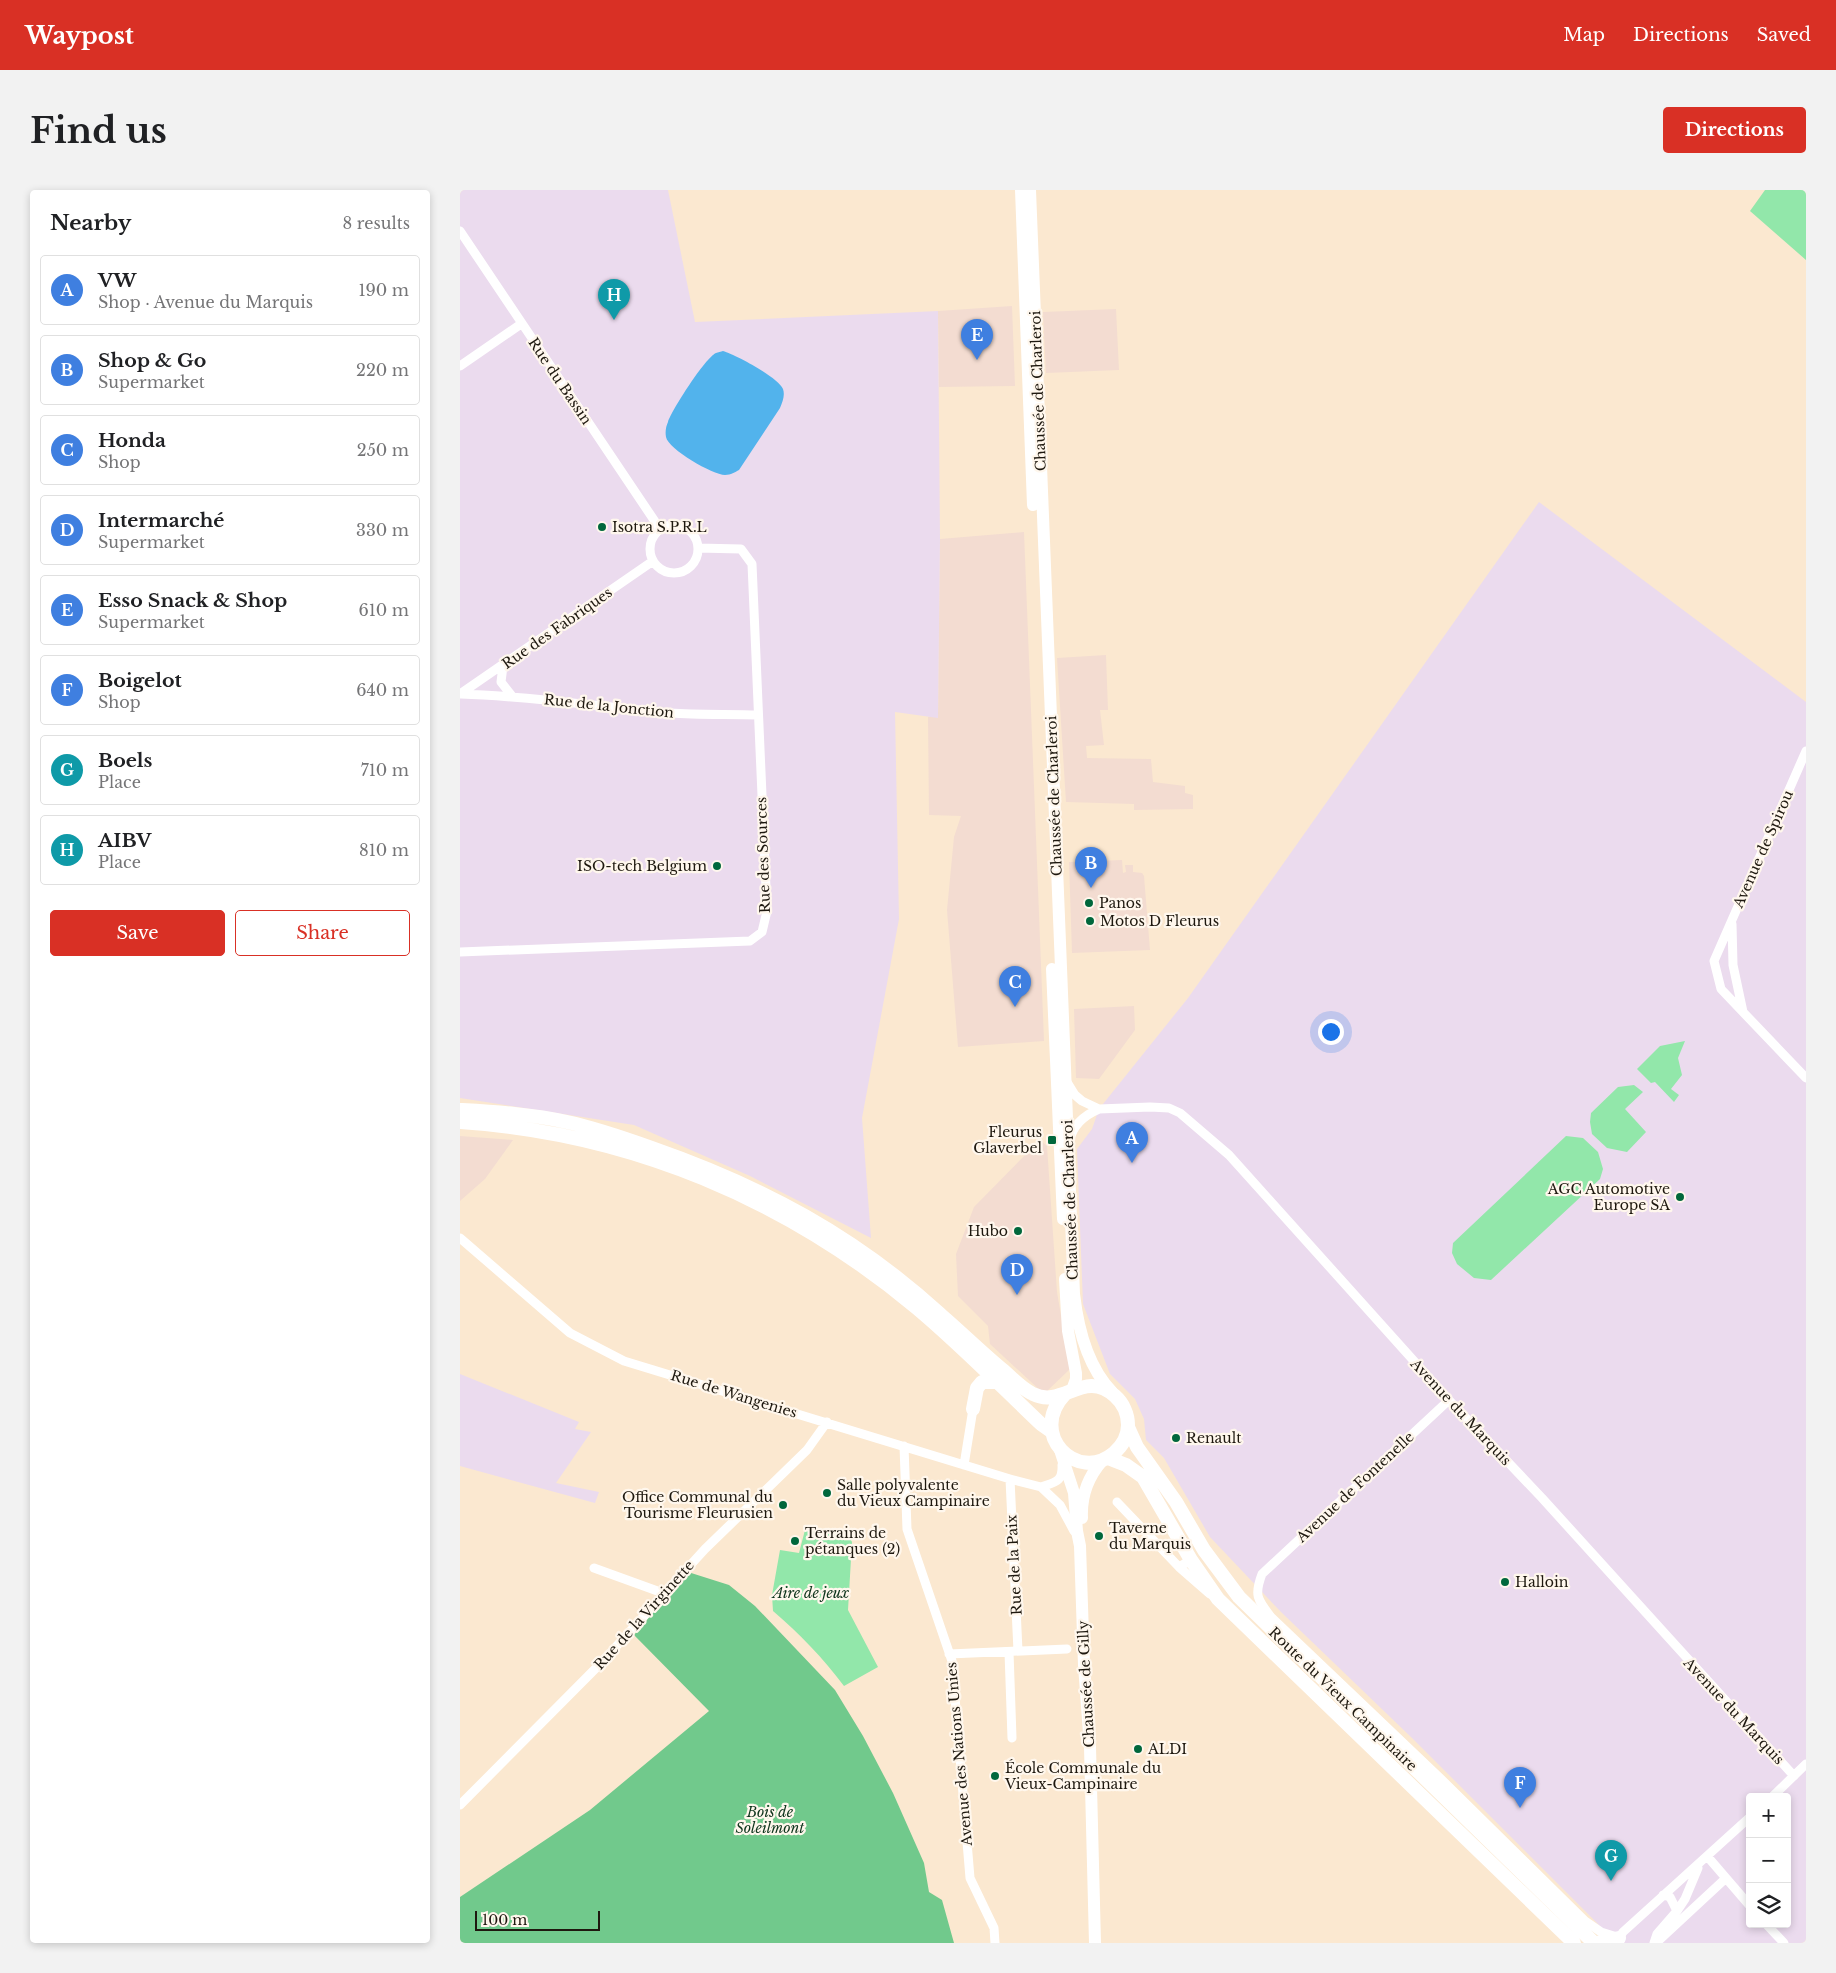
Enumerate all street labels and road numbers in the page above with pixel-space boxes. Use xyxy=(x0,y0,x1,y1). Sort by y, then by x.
street label: Chaussée de Charleroi xyxy=(1026,310,1050,472)
street label: Rue du Bassin xyxy=(524,334,596,428)
street label: Rue des Fabriques xyxy=(498,583,616,673)
street label: Rue de la Jonction xyxy=(543,690,675,722)
street label: Chaussée de Charleroi xyxy=(1042,715,1066,877)
street label: Avenue de Spirou xyxy=(1729,787,1797,912)
street label: Rue des Sources xyxy=(752,797,774,913)
street label: Chaussée de Charleroi xyxy=(1058,1119,1082,1281)
street label: Avenue du Marquis xyxy=(1406,1354,1515,1469)
street label: Rue de Wangenies xyxy=(669,1366,799,1422)
street label: Avenue de Fontenelle xyxy=(1292,1428,1418,1547)
street label: Rue de la Paix xyxy=(1002,1514,1026,1616)
street label: Rue de la Virginette xyxy=(590,1556,698,1674)
street label: Chaussée de Gilly xyxy=(1074,1620,1098,1748)
street label: Route du Vieux Campinaire xyxy=(1265,1623,1421,1775)
street label: Avenue du Marquis xyxy=(1679,1653,1788,1768)
street label: Avenue des Nations Unies xyxy=(942,1661,976,1848)

